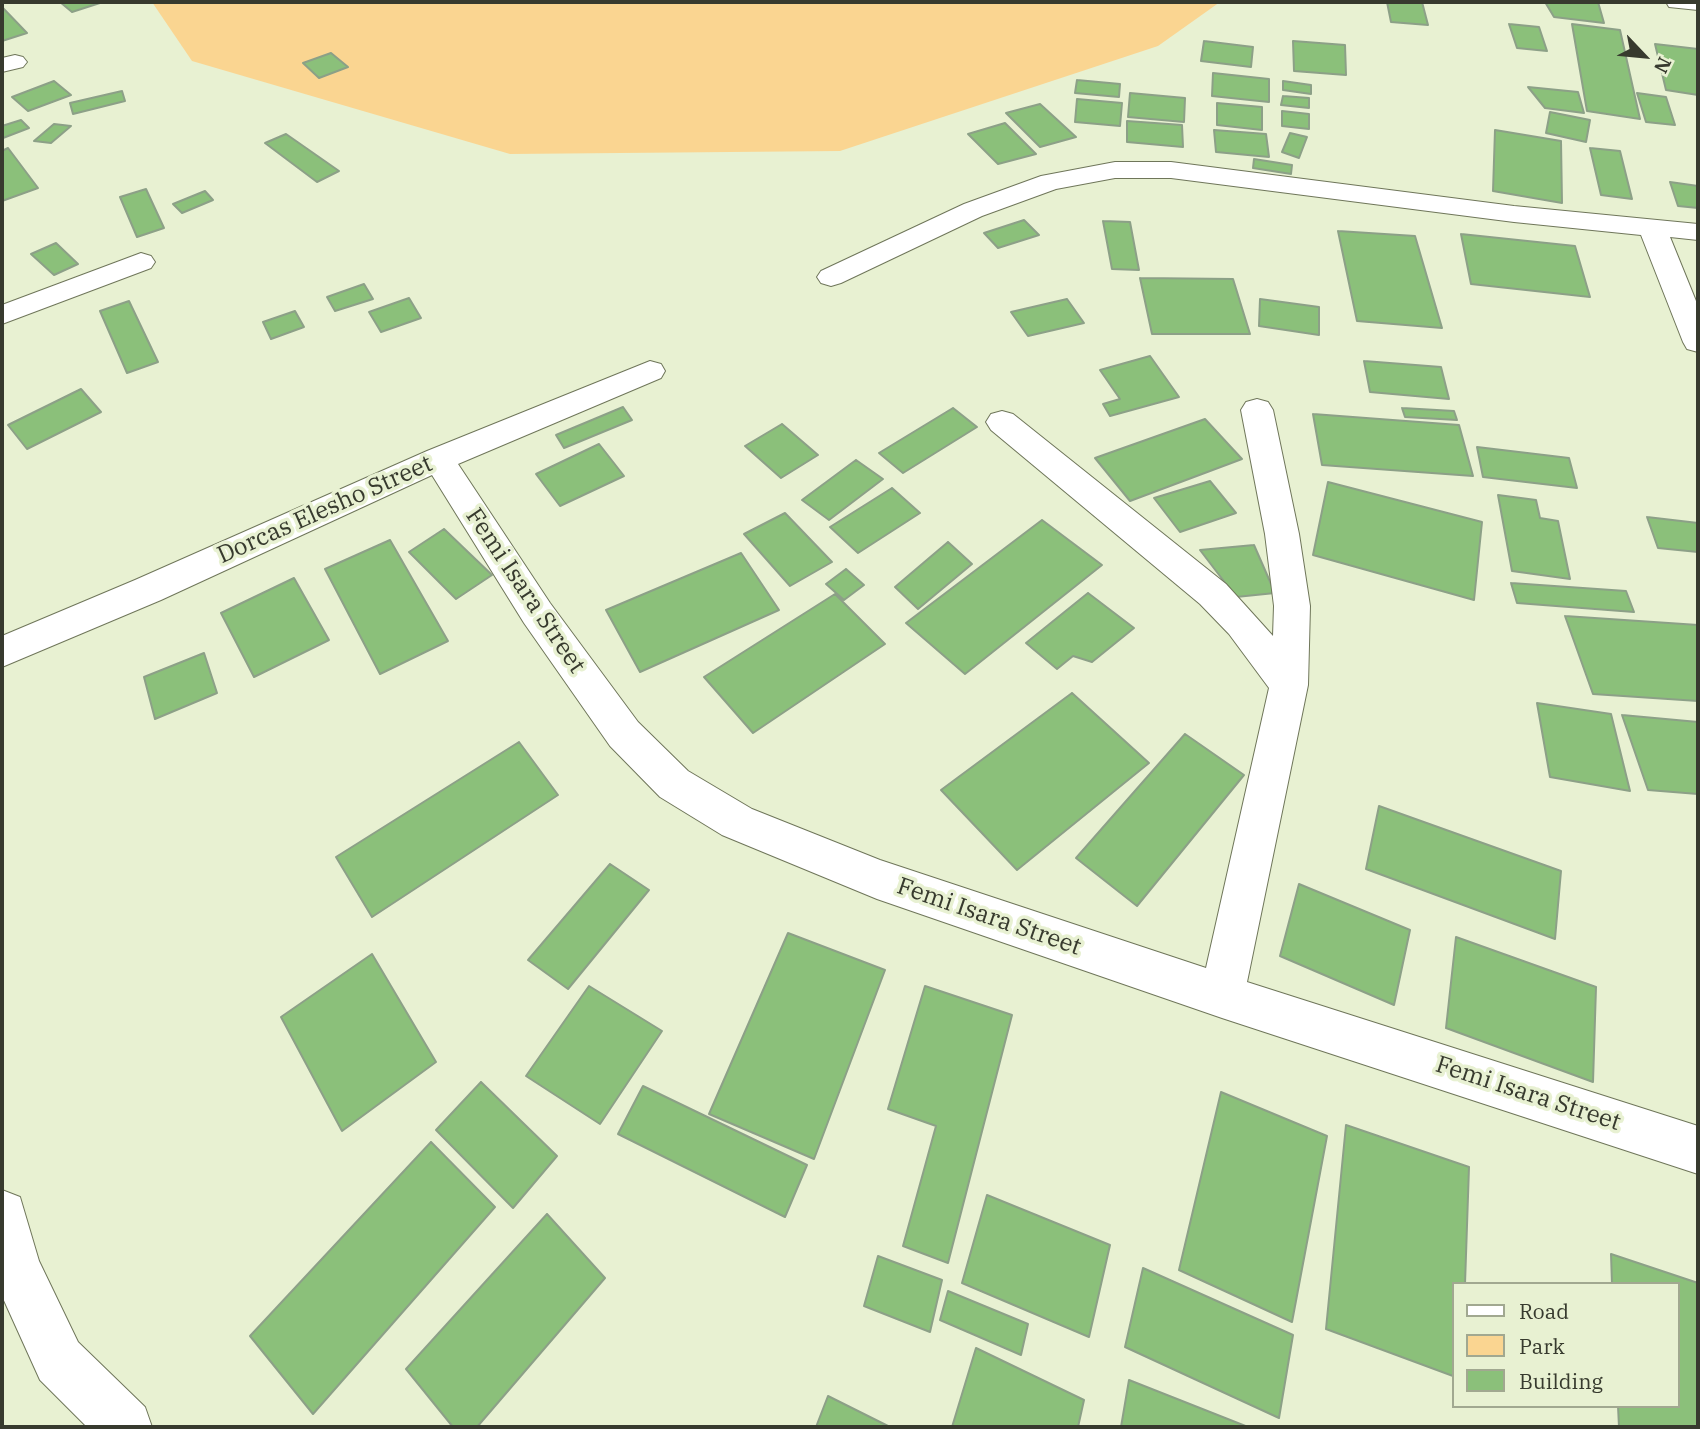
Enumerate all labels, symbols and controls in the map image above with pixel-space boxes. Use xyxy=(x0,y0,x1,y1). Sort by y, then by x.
north arrow xyxy=(1609,21,1679,91)
text: N xyxy=(1649,53,1677,77)
street label: Dorcas Elesho Street xyxy=(213,450,437,570)
street label: Femi Isara Street xyxy=(459,503,591,679)
street label: Femi Isara Street xyxy=(893,872,1085,962)
street label: Femi Isara Street xyxy=(1432,1051,1624,1137)
legend xyxy=(1452,1282,1679,1408)
text: Road xyxy=(1519,1297,1569,1325)
text: Park xyxy=(1519,1332,1565,1360)
text: Building xyxy=(1519,1367,1603,1395)

